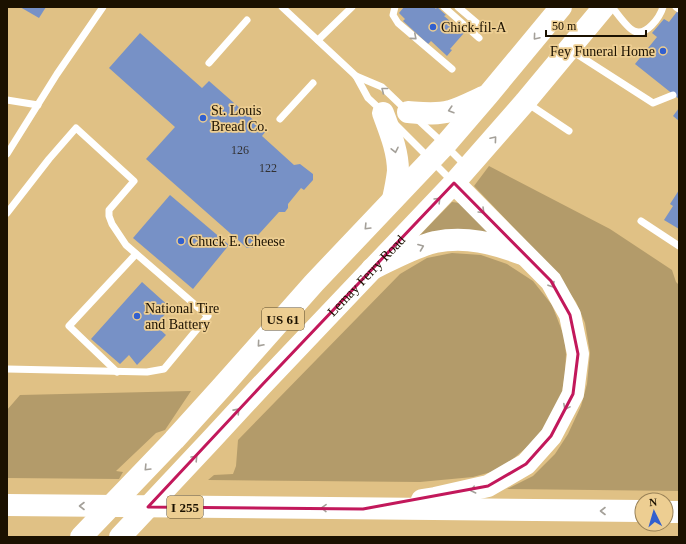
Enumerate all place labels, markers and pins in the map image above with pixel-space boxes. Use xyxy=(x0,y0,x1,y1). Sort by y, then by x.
place label: Chick-fil-A xyxy=(441,20,507,35)
marker: Chick-fil-A xyxy=(428,22,438,32)
place label: Fey Funeral Home xyxy=(550,44,655,59)
marker: Fey Funeral Home xyxy=(658,46,668,56)
place label: St. Louis Bread Co. xyxy=(211,103,268,134)
marker: St. Louis Bread Co. xyxy=(198,113,208,123)
place label: Chuck E. Cheese xyxy=(189,234,285,249)
marker: Chuck E. Cheese xyxy=(176,236,186,246)
place label: National Tire and Battery xyxy=(145,301,219,332)
marker: National Tire and Battery xyxy=(132,311,142,321)

